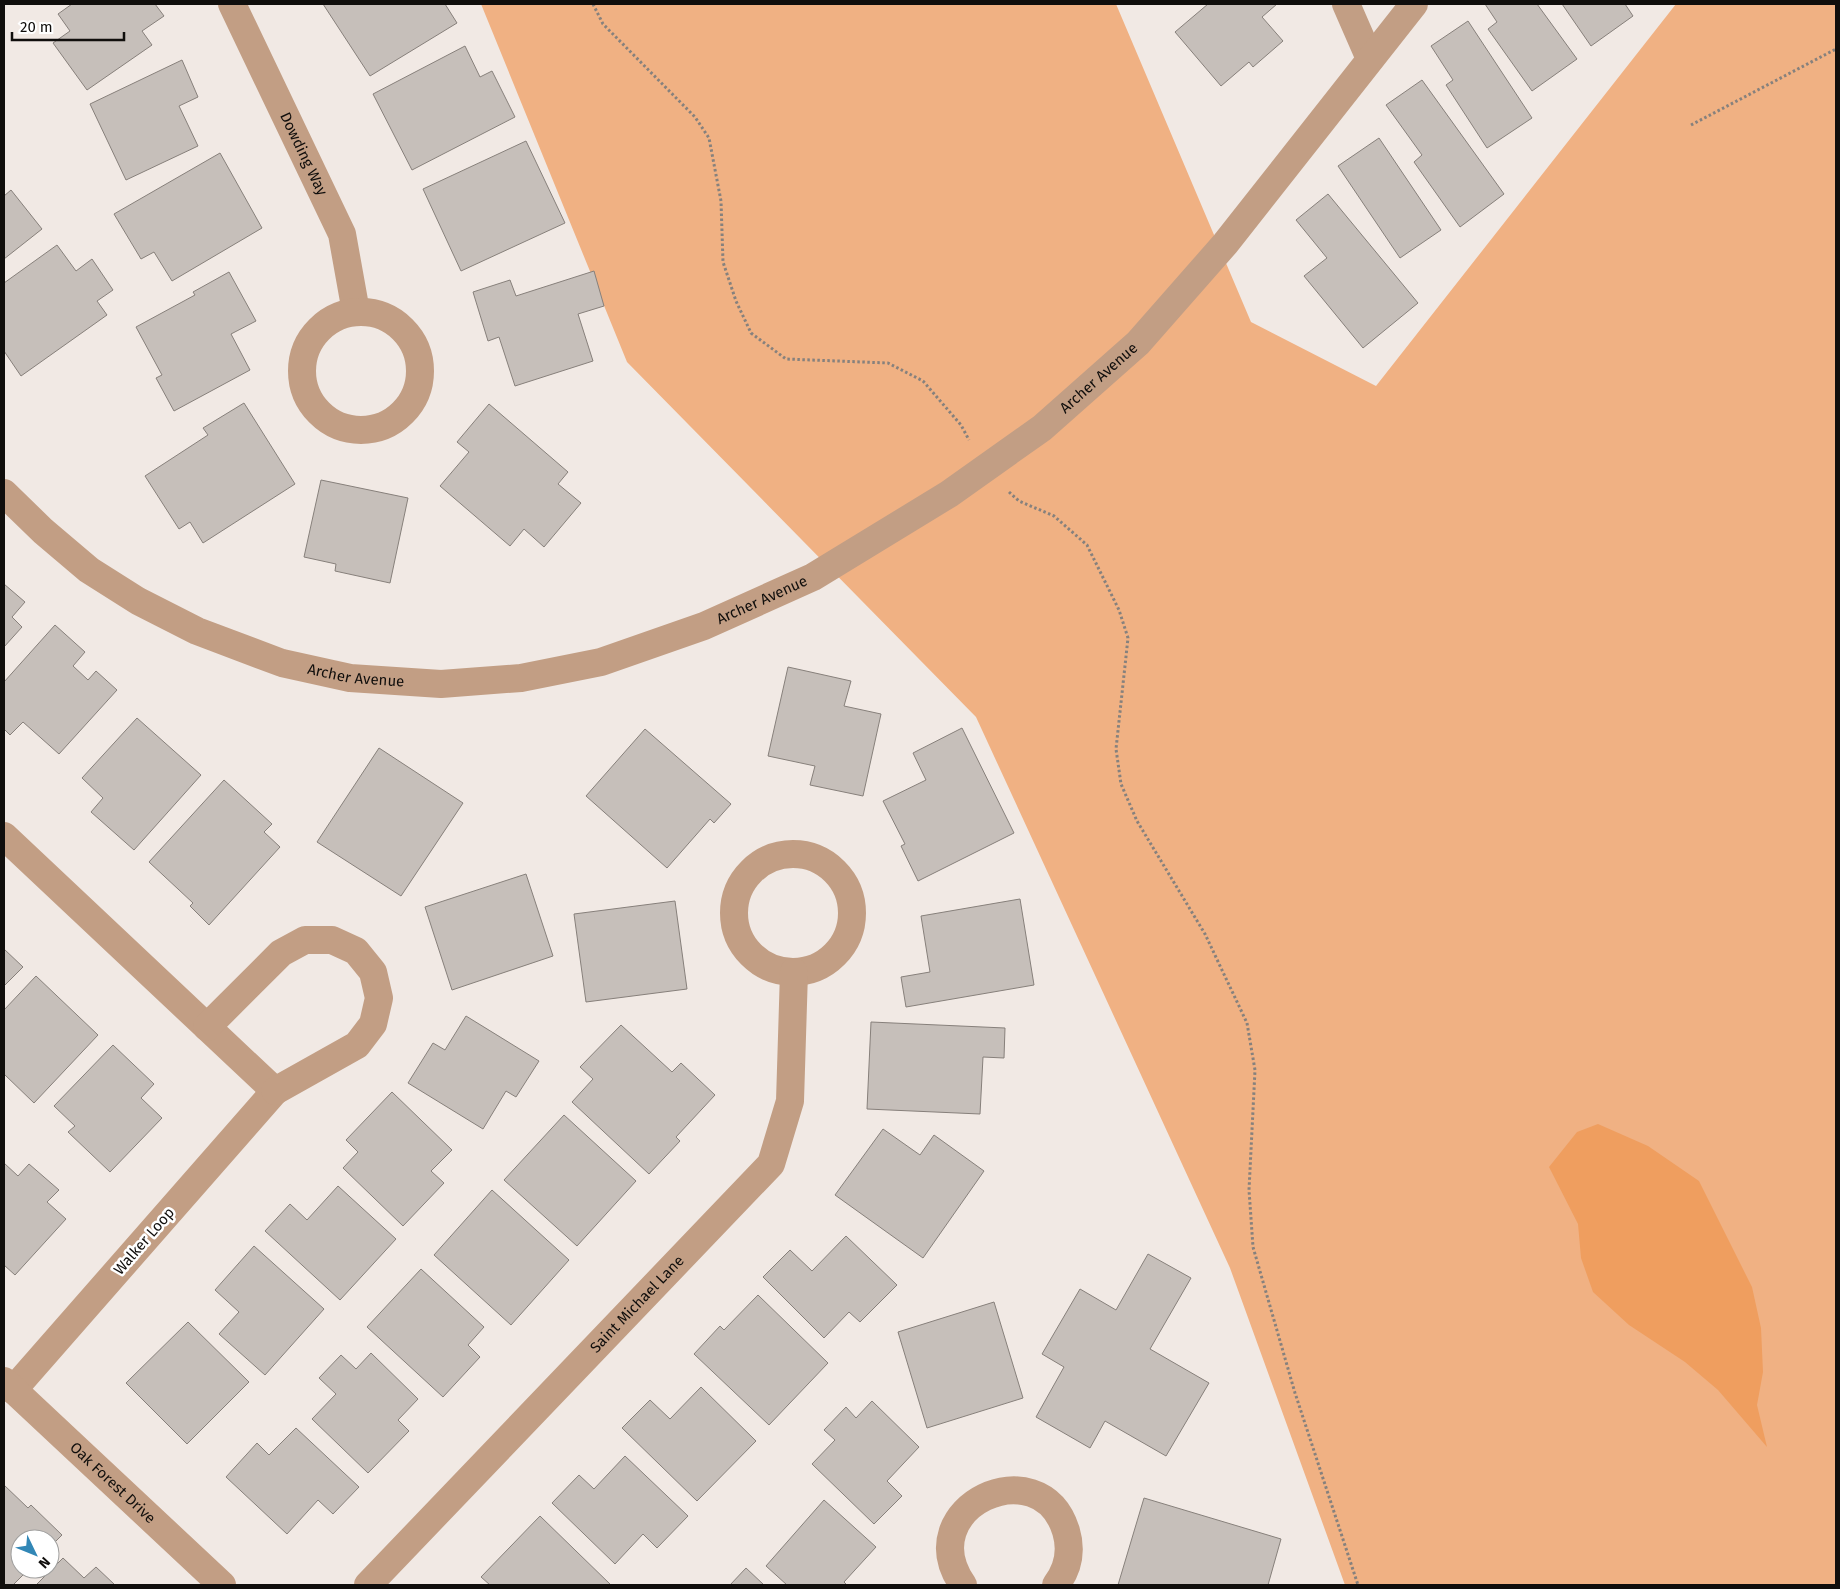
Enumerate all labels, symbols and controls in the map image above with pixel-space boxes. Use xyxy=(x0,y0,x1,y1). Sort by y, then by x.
scale bar xyxy=(12,10,125,42)
text: 20 m xyxy=(20,18,53,36)
street label: Dowding Way xyxy=(276,109,331,199)
street label: Archer Avenue xyxy=(1056,339,1141,417)
street label: Archer Avenue xyxy=(714,572,810,628)
street label: Archer Avenue xyxy=(306,660,405,691)
street label: Walker Loop xyxy=(110,1204,178,1278)
street label: Saint Michael Lane xyxy=(586,1252,688,1356)
street label: Oak Forest Drive xyxy=(66,1438,159,1527)
north arrow xyxy=(10,1529,60,1579)
text: N xyxy=(35,1553,54,1572)

